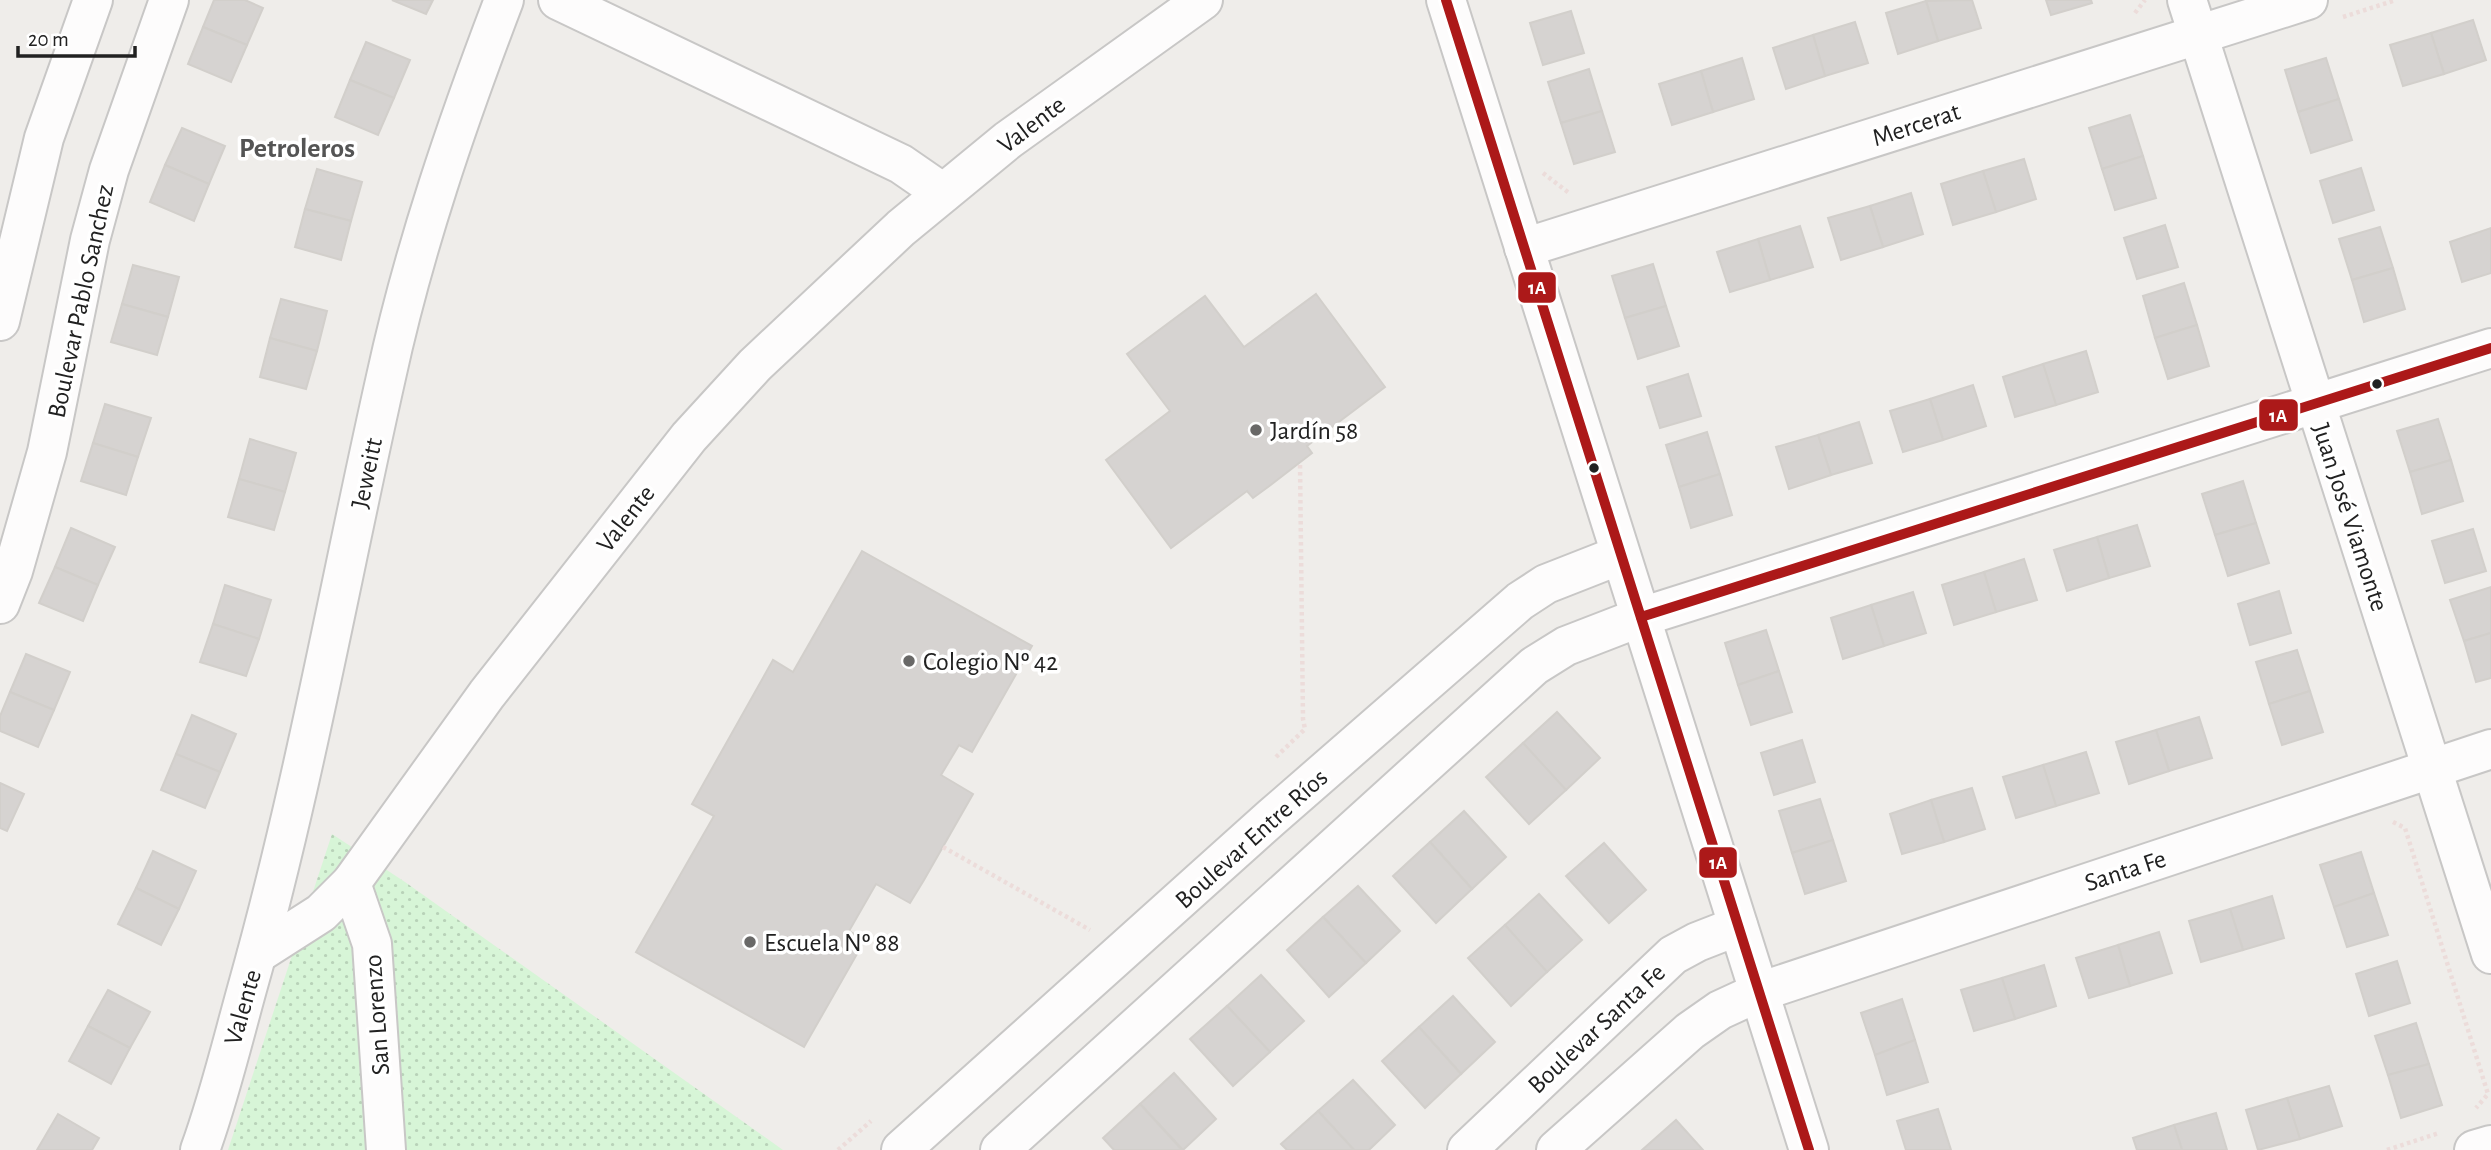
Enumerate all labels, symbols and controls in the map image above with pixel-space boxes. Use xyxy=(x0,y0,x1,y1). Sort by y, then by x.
scale bar xyxy=(18,14,135,58)
text: 20 m xyxy=(28,29,69,50)
street label: Valente xyxy=(993,91,1070,158)
street label: Mercerat xyxy=(1869,99,1964,151)
district label: Petroleros xyxy=(239,135,355,163)
street label: Boulevar Pablo Sanchez xyxy=(44,182,118,420)
line badge: 1A xyxy=(1517,271,1557,304)
text: 1A xyxy=(1528,279,1547,298)
unlabelled marker xyxy=(2370,377,2384,391)
line badge: 1A xyxy=(2258,398,2299,432)
text: 1A xyxy=(2269,407,2288,426)
place label: Jardín 58 xyxy=(1270,418,1358,444)
street label: Juan José Viamonte xyxy=(2307,420,2393,615)
marker: Jardín 58 xyxy=(1248,422,1264,438)
street label: Jeweitt xyxy=(347,436,387,511)
unlabelled marker xyxy=(1587,461,1601,475)
street label: Valente xyxy=(592,480,660,557)
place label: Colegio Nº 42 xyxy=(923,649,1058,675)
marker: Colegio Nº 42 xyxy=(901,653,917,669)
street label: Boulevar Entre Ríos xyxy=(1171,764,1333,914)
line badge: 1A xyxy=(1698,846,1738,879)
street label: Santa Fe xyxy=(2081,846,2169,896)
text: 1A xyxy=(1709,854,1728,873)
place label: Escuela Nº 88 xyxy=(764,930,900,956)
marker: Escuela Nº 88 xyxy=(742,934,758,950)
street label: San Lorenzo xyxy=(360,954,394,1076)
street label: Boulevar Santa Fe xyxy=(1523,959,1670,1099)
street label: Valente xyxy=(220,967,266,1048)

